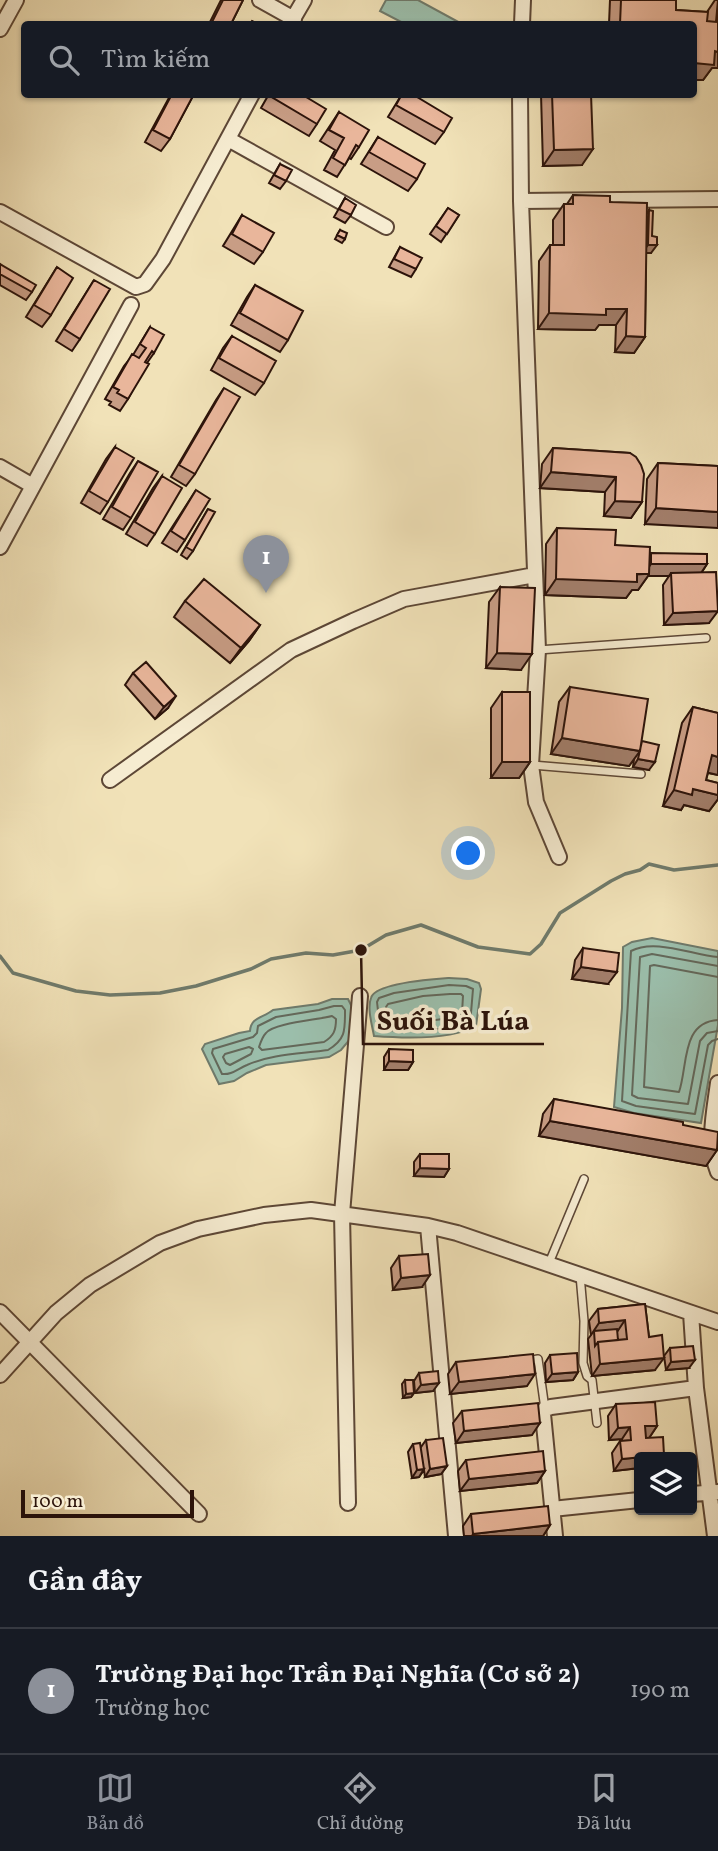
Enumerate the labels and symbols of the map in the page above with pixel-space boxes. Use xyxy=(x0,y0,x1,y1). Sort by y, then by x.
pin: 1 xyxy=(243,535,289,593)
your location xyxy=(451,836,485,870)
callout: Suối Bà Lúa xyxy=(363,995,544,1044)
text: Suối Bà Lúa xyxy=(377,1003,529,1042)
scale bar xyxy=(21,1487,194,1519)

